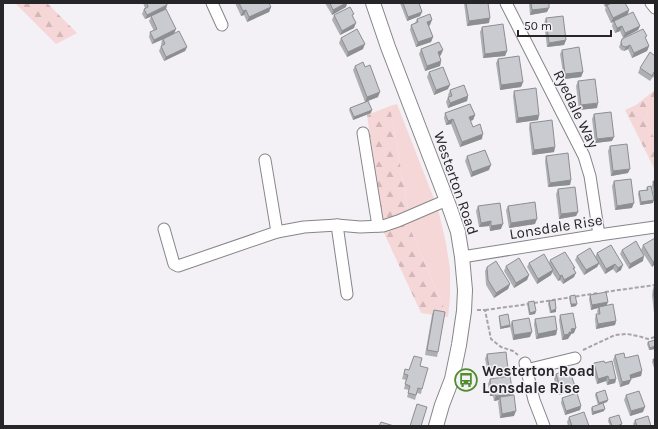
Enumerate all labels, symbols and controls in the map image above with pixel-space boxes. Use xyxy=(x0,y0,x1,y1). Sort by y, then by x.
scale bar xyxy=(518,12,611,38)
text: 50 m xyxy=(524,19,552,33)
street label: Ryedale Way xyxy=(549,67,603,151)
street label: Westerton Road xyxy=(430,129,482,237)
street label: Lonsdale Rise xyxy=(508,211,604,243)
place label: Westerton Road Lonsdale Rise xyxy=(482,362,595,397)
bus stop icon: Westerton Road Lonsdale Rise xyxy=(453,367,479,393)

